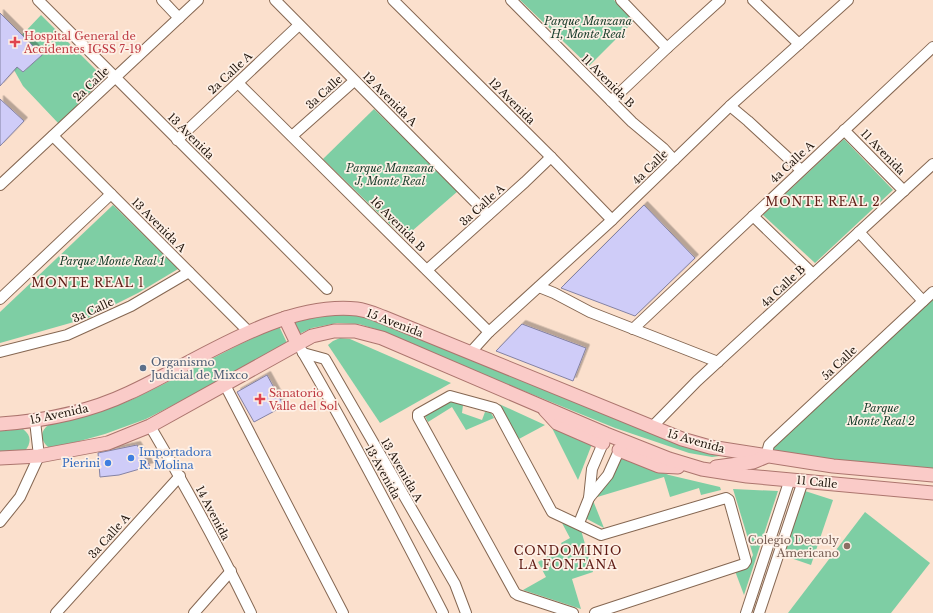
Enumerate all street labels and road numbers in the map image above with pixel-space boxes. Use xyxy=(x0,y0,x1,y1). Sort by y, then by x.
street label: 2a Calle A xyxy=(205,49,255,97)
street label: 11 Avenida B xyxy=(578,51,638,111)
street label: 2a Calle xyxy=(70,64,112,104)
street label: 12 Avenida A xyxy=(360,69,420,129)
street label: 3a Calle xyxy=(303,72,345,112)
street label: 12 Avenida xyxy=(486,75,539,128)
street label: 13 Avenida xyxy=(165,110,218,163)
street label: 11 Avenida xyxy=(858,126,909,178)
street label: 4a Calle A xyxy=(767,138,817,186)
street label: 4a Calle xyxy=(629,147,671,187)
street label: 3a Calle A xyxy=(457,181,508,229)
street label: 16 Avenida B xyxy=(368,194,428,254)
street label: 13 Avenida A xyxy=(129,195,189,255)
street label: 4a Calle B xyxy=(758,262,808,310)
street label: 3a Calle xyxy=(70,294,116,326)
street label: 15 Avenida xyxy=(365,306,426,340)
street label: 5a Calle xyxy=(818,343,860,383)
street label: 15 Avenida xyxy=(29,401,90,427)
street label: 15 Avenida xyxy=(666,426,727,456)
street label: 13 Avenida A xyxy=(378,436,426,504)
street label: 13 Avenida xyxy=(363,442,403,502)
street label: 11 Calle xyxy=(796,473,838,491)
street label: 14 Avenida xyxy=(193,483,234,543)
street label: 3a Calle A xyxy=(85,510,133,561)

